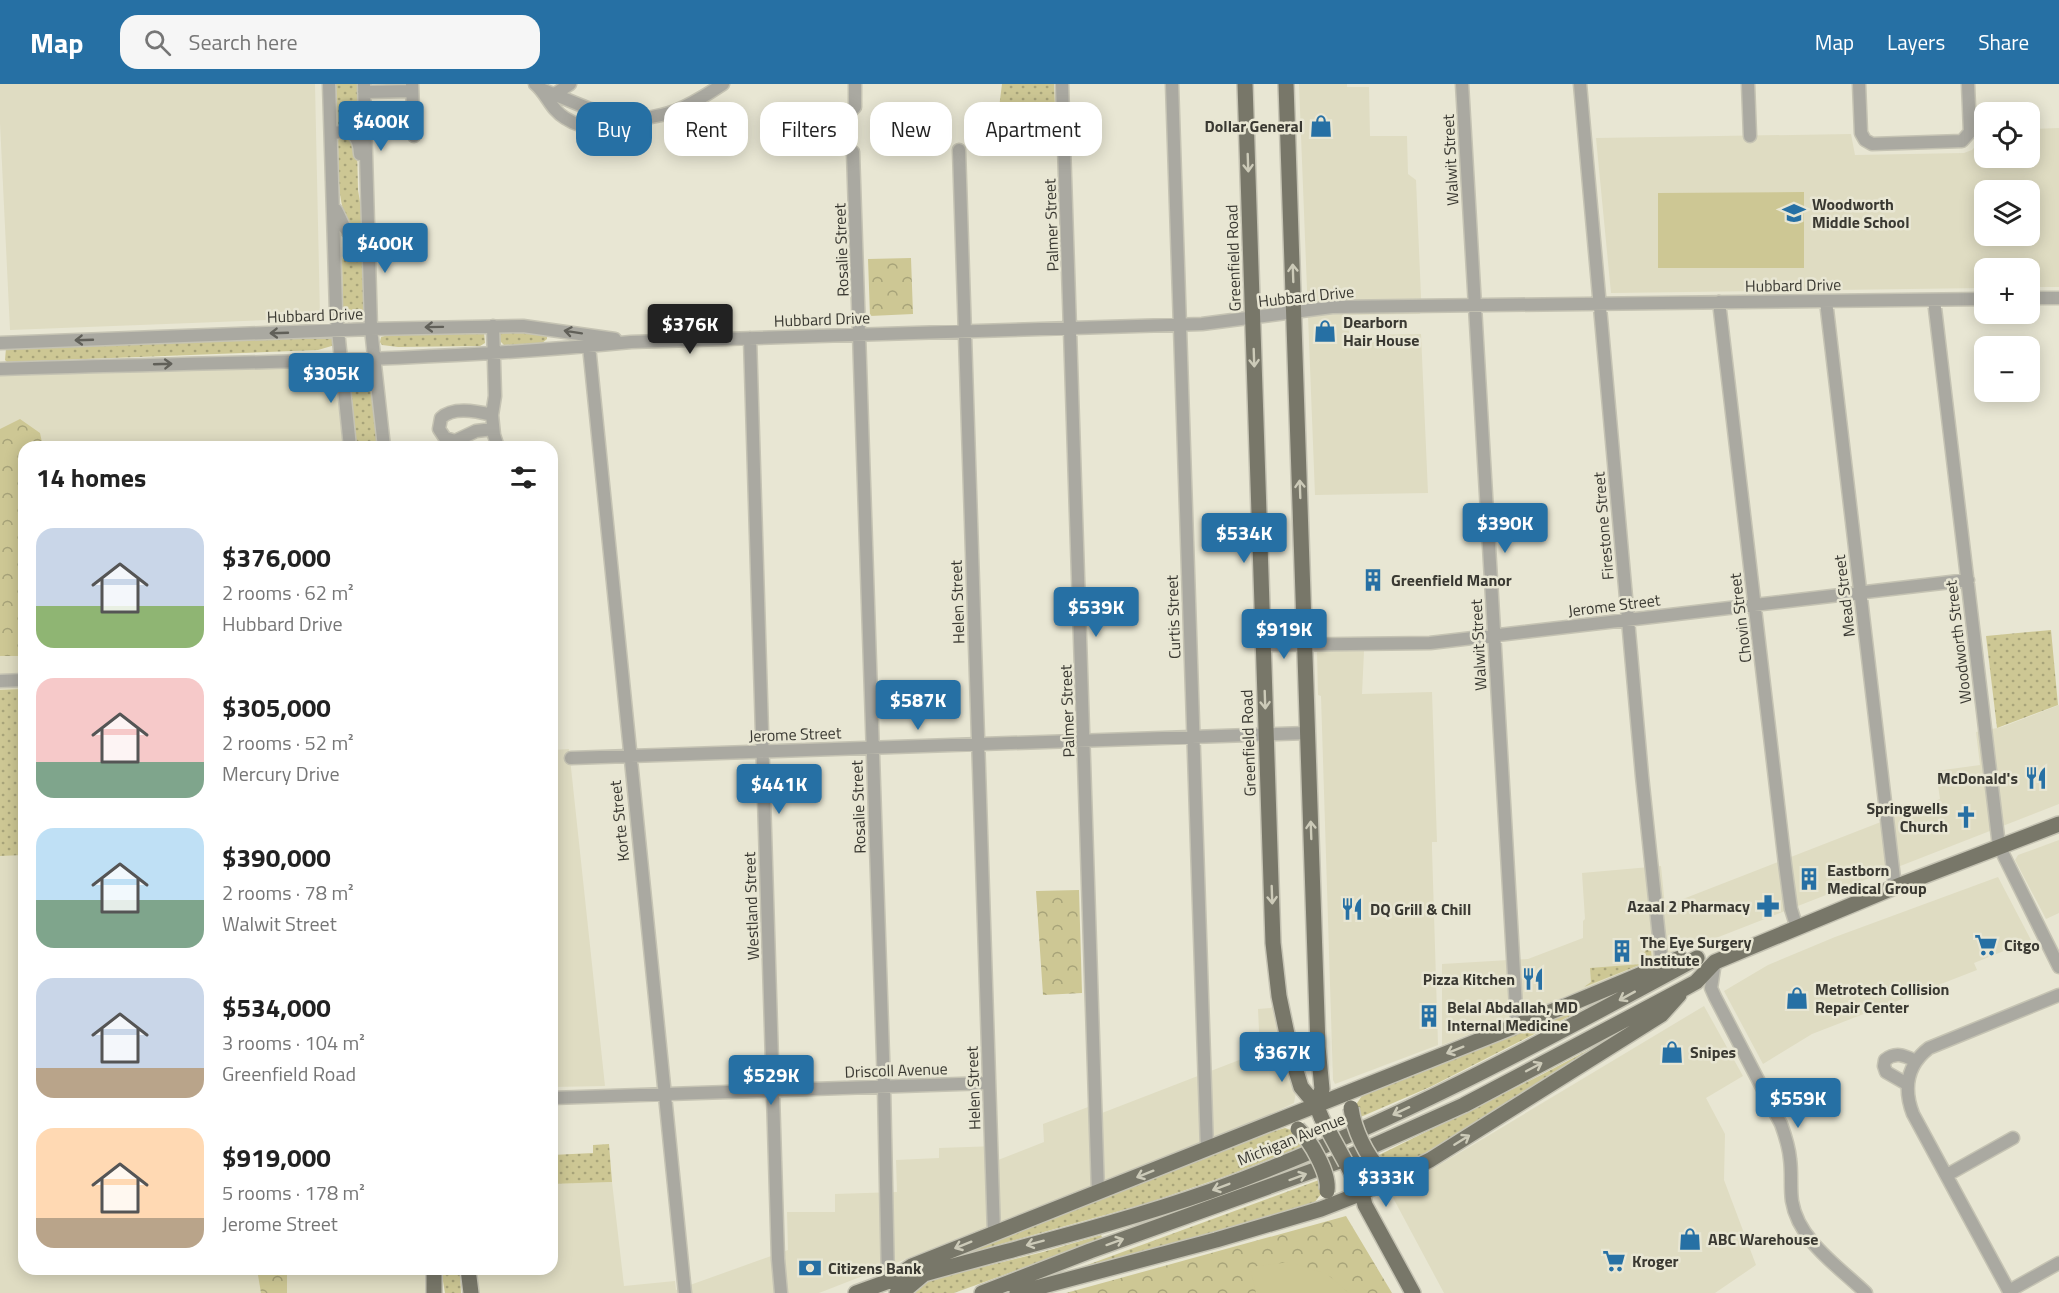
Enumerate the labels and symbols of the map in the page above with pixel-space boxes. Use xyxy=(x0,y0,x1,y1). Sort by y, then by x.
pin: $400K xyxy=(339,101,423,152)
shop icon: Dollar General xyxy=(1308,113,1334,139)
street label: Walwit Street xyxy=(1436,113,1464,206)
place label: Dollar General xyxy=(1205,114,1303,138)
one-way arrow xyxy=(1242,153,1253,173)
street label: Palmer Street xyxy=(1037,178,1065,272)
place label: Woodworth Middle School xyxy=(1812,192,1909,234)
school or university icon: Woodworth Middle School xyxy=(1781,200,1807,226)
street label: Rosalie Street xyxy=(827,202,855,297)
street label: Greenfield Road xyxy=(1219,204,1247,312)
pin: $400K xyxy=(343,223,427,274)
one-way arrow xyxy=(1287,263,1298,283)
street label: Hubbard Drive xyxy=(1745,272,1841,298)
street label: Hubbard Drive xyxy=(1257,279,1355,313)
street label: Hubbard Drive xyxy=(266,301,364,329)
pin: $376K xyxy=(648,304,732,355)
street label: Hubbard Drive xyxy=(773,305,871,333)
place label: Dearborn Hair House xyxy=(1343,310,1419,352)
shop icon: Dearborn Hair House xyxy=(1312,318,1338,344)
one-way arrow xyxy=(425,322,445,333)
one-way arrow xyxy=(269,327,289,339)
one-way arrow xyxy=(563,327,583,338)
one-way arrow xyxy=(75,335,95,346)
one-way arrow xyxy=(1248,348,1260,368)
pin: $305K xyxy=(289,353,373,404)
one-way arrow xyxy=(153,358,173,370)
street label: Firestone Street xyxy=(1586,471,1620,581)
one-way arrow xyxy=(1294,479,1305,499)
pin: $390K xyxy=(1463,503,1547,554)
pin: $534K xyxy=(1202,513,1286,564)
street label: Mead Street xyxy=(1827,553,1861,639)
street label: Helen Street xyxy=(944,559,970,644)
building icon: Greenfield Manor xyxy=(1360,567,1386,593)
place label: Greenfield Manor xyxy=(1391,568,1512,592)
street label: Chovin Street xyxy=(1723,571,1757,664)
street label: Curtis Street xyxy=(1160,574,1186,659)
street label: Woodworth Street xyxy=(1938,578,1977,705)
pin: $539K xyxy=(1054,587,1138,638)
street label: Jerome Street xyxy=(1567,587,1662,623)
street label: Walwit Street xyxy=(1464,598,1492,691)
pin: $919K xyxy=(1242,609,1326,660)
street label: Palmer Street xyxy=(1053,664,1081,758)
pin: $587K xyxy=(876,680,960,731)
street label: Greenfield Road xyxy=(1234,689,1262,797)
one-way arrow xyxy=(1259,690,1271,710)
street label: Jerome Street xyxy=(748,720,842,748)
street label: Rosalie Street xyxy=(844,759,872,854)
pin: $441K xyxy=(737,764,821,815)
restaurant icon: McDonald's xyxy=(2023,765,2049,791)
place label: McDonald's xyxy=(1937,766,2018,790)
street label: Korte Street xyxy=(603,779,635,863)
place label: Springwells Church xyxy=(1866,796,1948,838)
church icon: Springwells Church xyxy=(1953,804,1979,830)
one-way arrow xyxy=(1305,821,1316,841)
street label: Westland Street xyxy=(737,851,765,961)
place label: Eastborn Medical Group xyxy=(1827,858,1927,900)
building icon: Eastborn Medical Group xyxy=(1796,866,1822,892)
one-way arrow xyxy=(1266,885,1277,905)
pharmacy icon: Azaal 2 Pharmacy xyxy=(1755,893,1781,919)
place label: Azaal 2 Pharmacy xyxy=(1627,894,1750,918)
restaurant icon: DQ Grill & Chill xyxy=(1339,896,1365,922)
place label: DQ Grill & Chill xyxy=(1370,897,1471,921)
place label: The Eye Surgery Institute xyxy=(1640,930,1752,972)
supermarket icon: Citgo xyxy=(1973,932,1999,958)
place label: Citgo xyxy=(2004,933,2040,957)
building icon: The Eye Surgery Institute xyxy=(1609,938,1635,964)
restaurant icon: Pizza Kitchen xyxy=(1520,966,1546,992)
place label: Pizza Kitchen xyxy=(1423,967,1515,991)
place label: Metrotech Collision Repair Center xyxy=(1815,977,1949,1019)
shop icon: Metrotech Collision Repair Center xyxy=(1784,985,1810,1011)
one-way arrow xyxy=(1619,990,1636,1002)
place label: Belal Abdallah, MD Internal Medicine xyxy=(1447,995,1578,1037)
building icon: Belal Abdallah, MD Internal Medicine xyxy=(1416,1003,1442,1029)
pin: $367K xyxy=(1240,1032,1324,1083)
shop icon: Snipes xyxy=(1659,1039,1685,1065)
place label: Snipes xyxy=(1690,1040,1736,1064)
street label: Helen Street xyxy=(960,1045,986,1130)
one-way arrow xyxy=(1447,1045,1465,1056)
pin: $529K xyxy=(729,1055,813,1106)
street label: Driscoll Avenue xyxy=(844,1056,948,1084)
one-way arrow xyxy=(1525,1061,1542,1073)
pin: $559K xyxy=(1756,1078,1840,1129)
street label: Michigan Avenue xyxy=(1233,1106,1349,1172)
one-way arrow xyxy=(1392,1106,1410,1118)
one-way arrow xyxy=(1453,1133,1470,1145)
pin: $333K xyxy=(1344,1157,1428,1208)
one-way arrow xyxy=(1136,1169,1155,1180)
one-way arrow xyxy=(1288,1170,1307,1181)
one-way arrow xyxy=(1212,1182,1231,1193)
shop icon: ABC Warehouse xyxy=(1677,1226,1703,1252)
place label: ABC Warehouse xyxy=(1708,1227,1818,1251)
one-way arrow xyxy=(1105,1236,1124,1247)
one-way arrow xyxy=(1025,1238,1044,1250)
one-way arrow xyxy=(955,1240,973,1251)
supermarket icon: Kroger xyxy=(1601,1248,1627,1274)
place label: Kroger xyxy=(1632,1249,1679,1273)
bank icon: Citizens Bank xyxy=(797,1255,823,1281)
place label: Citizens Bank xyxy=(828,1256,922,1280)

